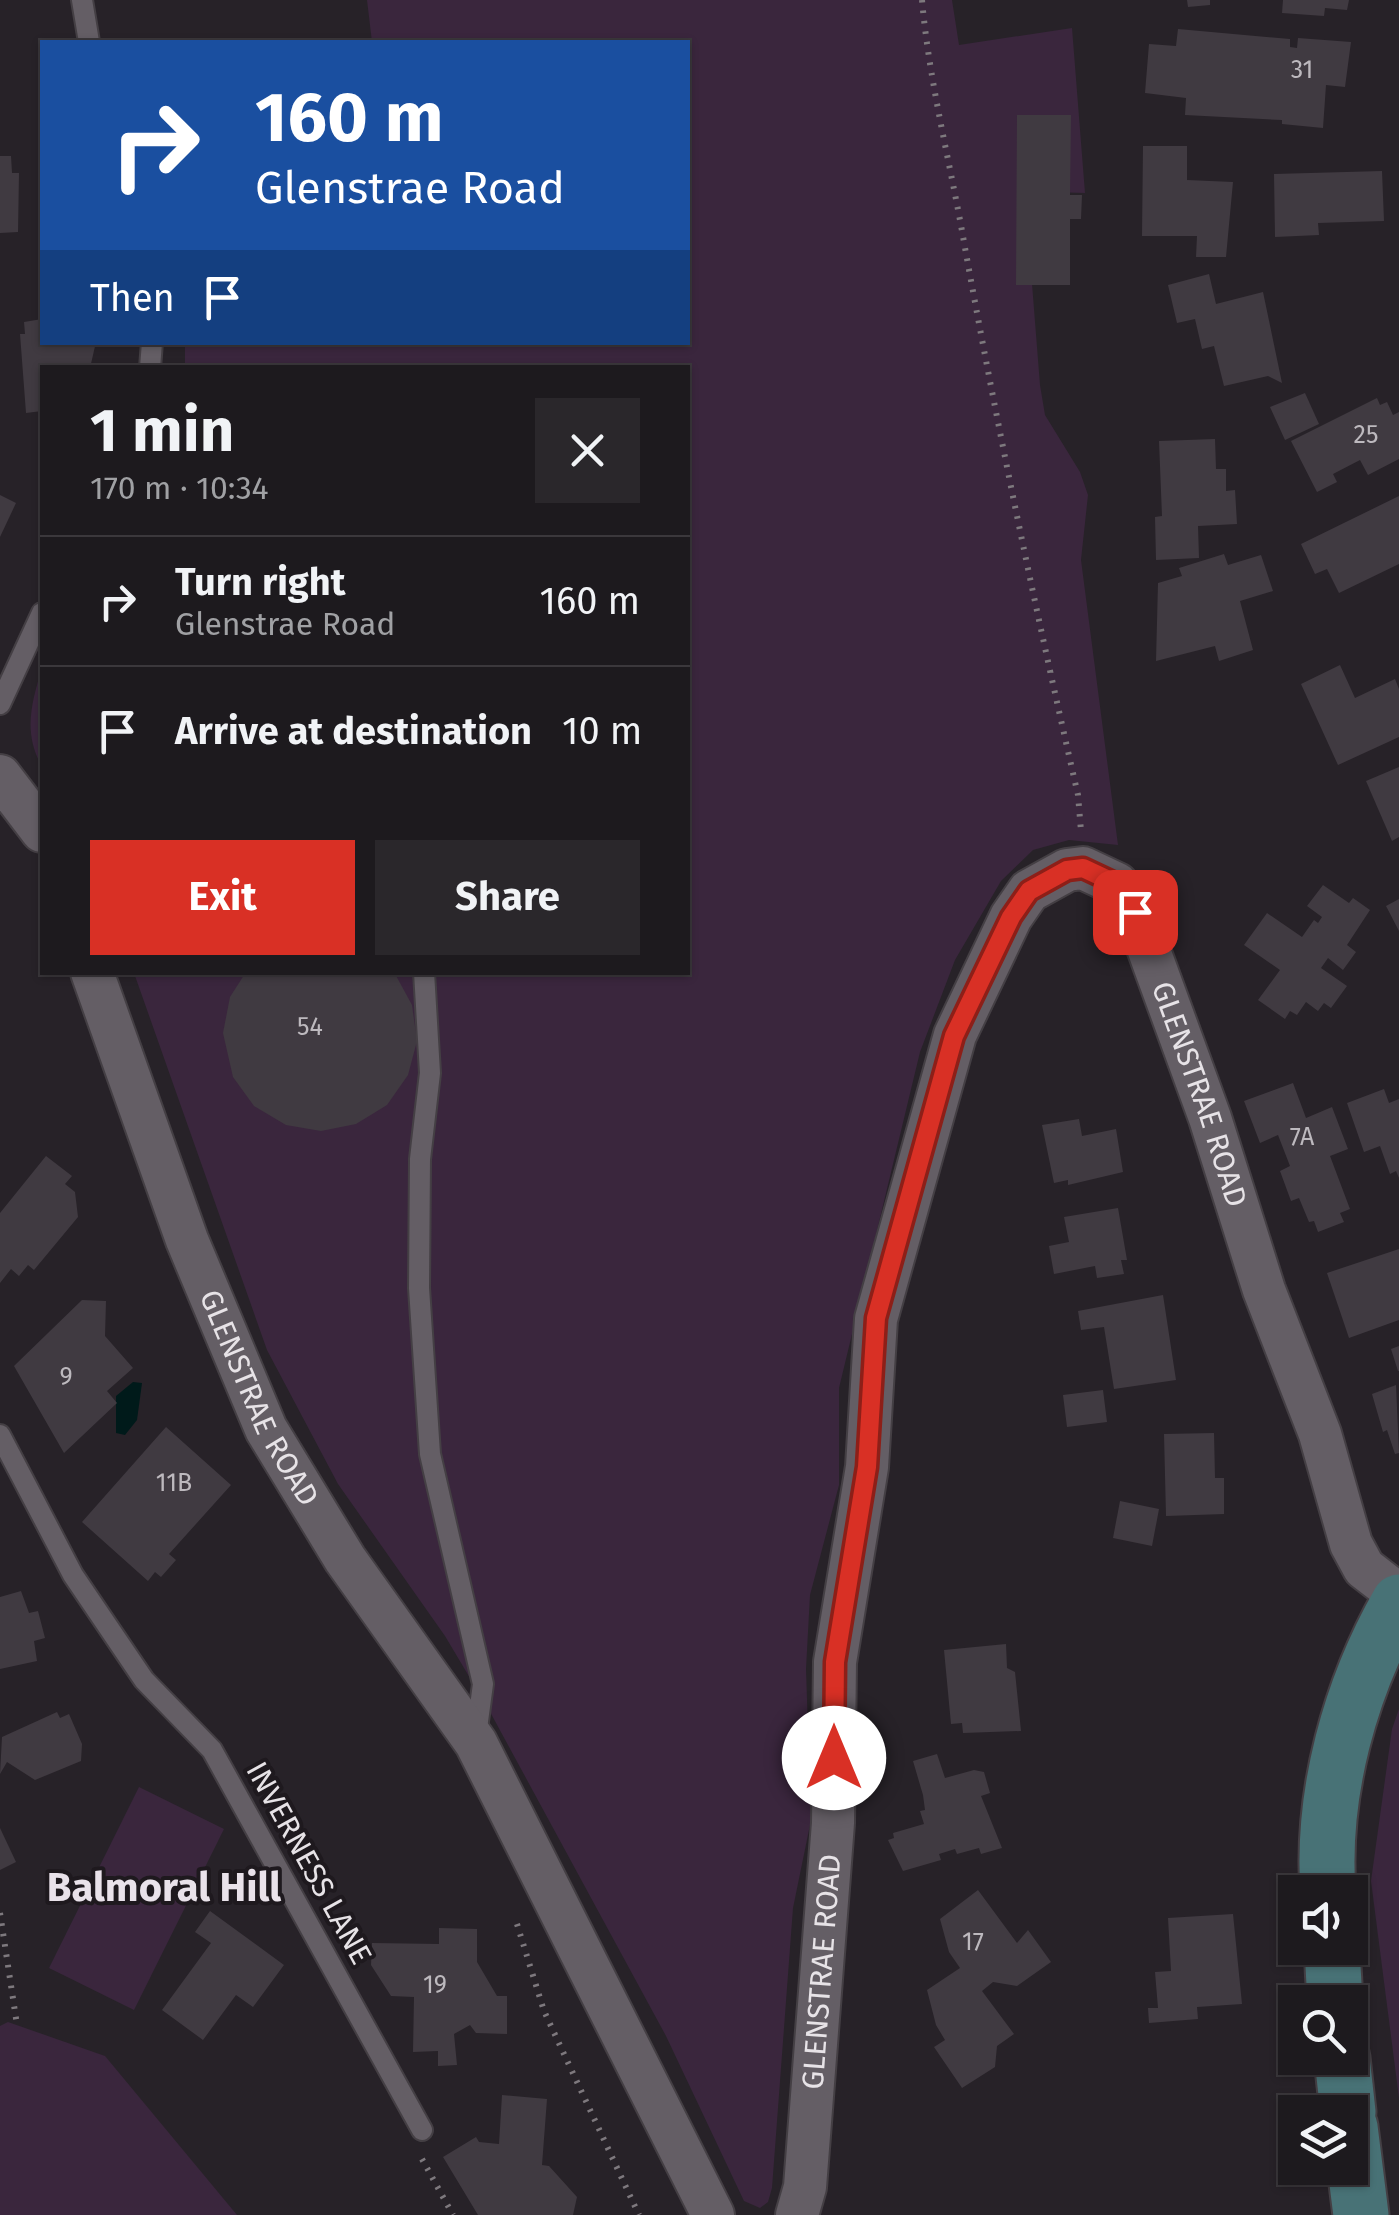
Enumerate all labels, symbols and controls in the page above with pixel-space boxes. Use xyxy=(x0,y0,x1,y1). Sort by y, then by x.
house number: 31 xyxy=(1291,55,1313,85)
text: 160 m xyxy=(255,76,444,160)
icon: right xyxy=(90,80,220,210)
text: Glenstrae Road xyxy=(255,161,565,215)
icon: arrive xyxy=(195,270,250,325)
text: Then xyxy=(90,275,175,321)
text: 1 min xyxy=(90,395,234,467)
button: close xyxy=(535,398,640,503)
house number: 25 xyxy=(1354,420,1378,450)
text: 170 m · 10:34 xyxy=(90,469,269,507)
text: Turn right xyxy=(175,559,345,605)
icon: right xyxy=(90,574,145,629)
text: 160 m xyxy=(539,578,640,624)
text: Glenstrae Road xyxy=(175,605,395,643)
icon: arrive xyxy=(90,704,145,759)
text: Arrive at destination xyxy=(175,708,532,754)
text: 10 m xyxy=(562,708,642,754)
button: Exit xyxy=(90,840,355,955)
button: Share xyxy=(375,840,640,955)
pin xyxy=(1093,870,1178,955)
icon: arrive xyxy=(1108,885,1163,940)
street label: GLENSTRAE ROAD xyxy=(1144,977,1255,1211)
house number: 54 xyxy=(297,1012,323,1042)
house number: 7A xyxy=(1290,1122,1315,1152)
street label: GLENSTRAE ROAD xyxy=(192,1284,326,1513)
house number: 9 xyxy=(59,1362,73,1392)
house number: 11B xyxy=(156,1468,192,1498)
position arrow xyxy=(782,1706,886,1810)
street label: INVERNESS LANE xyxy=(239,1756,379,1970)
street label: GLENSTRAE ROAD xyxy=(795,1853,849,2091)
district label: Balmoral Hill xyxy=(47,1864,281,1912)
map controls xyxy=(1278,1875,1368,2185)
button: sound xyxy=(1278,1875,1368,1965)
house number: 17 xyxy=(962,1927,984,1957)
house number: 19 xyxy=(423,1970,447,2000)
button: search xyxy=(1278,1985,1368,2075)
button: layers xyxy=(1278,2095,1368,2185)

